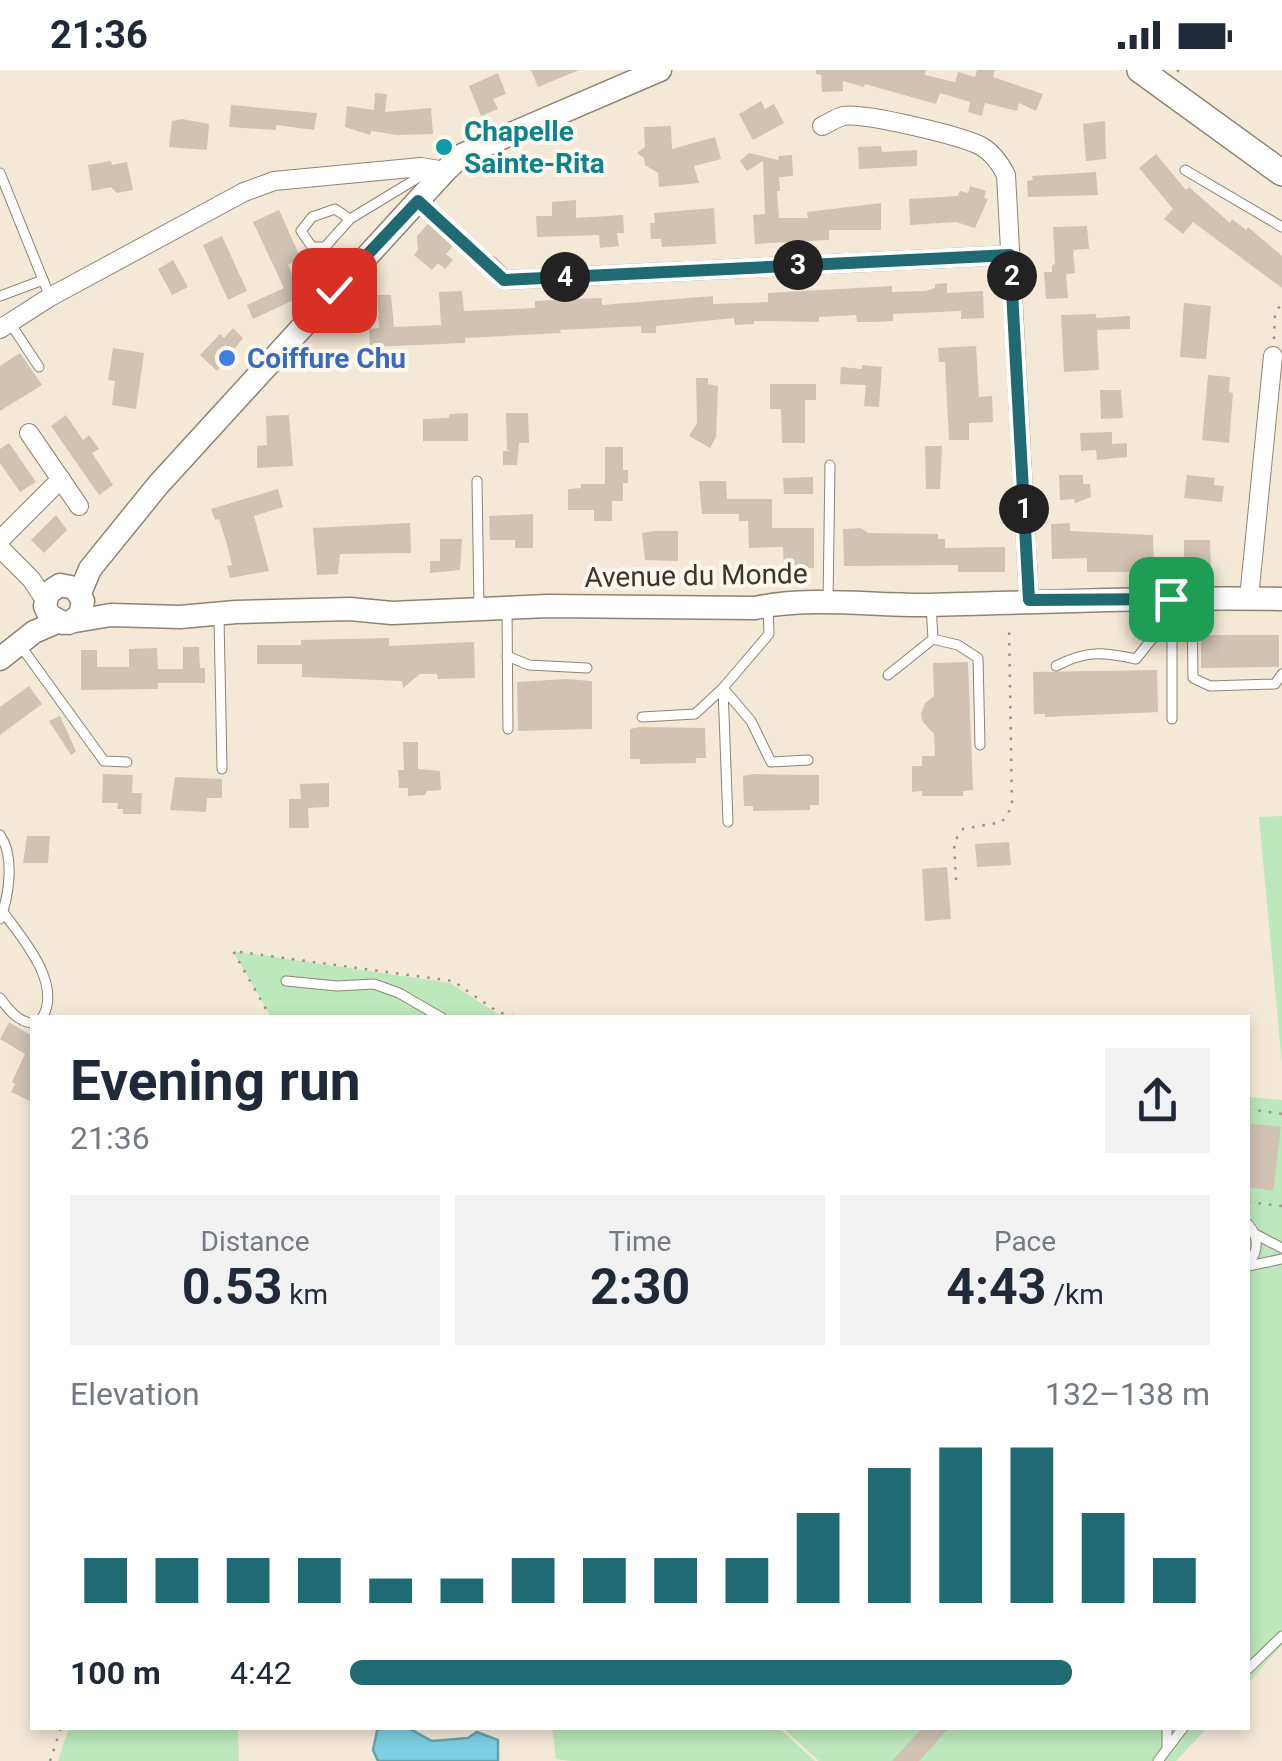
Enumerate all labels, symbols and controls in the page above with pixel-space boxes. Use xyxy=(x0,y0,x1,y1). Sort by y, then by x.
text: 21:36 xyxy=(50,13,148,57)
place label: Chapelle Sainte-Rita xyxy=(464,115,605,180)
marker: Chapelle Sainte-Rita xyxy=(433,136,455,158)
pin: 3 xyxy=(773,240,823,290)
pin xyxy=(292,248,377,333)
text: 3 xyxy=(790,248,806,281)
pin: 2 xyxy=(987,251,1037,301)
pin: 4 xyxy=(540,252,590,302)
text: 2 xyxy=(1004,259,1020,292)
text: 4 xyxy=(557,260,573,293)
icon: check xyxy=(307,263,362,318)
place label: Coiffure Chu xyxy=(247,342,406,375)
marker: Coiffure Chu xyxy=(216,347,238,369)
pin: 1 xyxy=(999,484,1049,534)
text: 1 xyxy=(1016,492,1032,525)
street label: Avenue du Monde xyxy=(584,557,808,594)
pin xyxy=(1129,557,1214,642)
icon: arrive xyxy=(1144,572,1199,627)
button: share xyxy=(1105,1048,1210,1153)
text: Evening run xyxy=(70,1049,361,1113)
text: 21:36 xyxy=(70,1119,150,1157)
text: Distance xyxy=(201,1225,310,1258)
text: Time xyxy=(609,1225,671,1258)
text: Pace xyxy=(994,1225,1056,1258)
text: 0.53 xyxy=(182,1258,282,1316)
text: 2:30 xyxy=(590,1258,690,1316)
text: 4:43 xyxy=(946,1258,1046,1316)
text: km xyxy=(282,1278,328,1311)
text: /km xyxy=(1046,1278,1104,1311)
text: Elevation xyxy=(70,1375,200,1413)
text: 132–138 m xyxy=(1045,1375,1210,1413)
text: 100 m xyxy=(70,1654,161,1692)
text: 4:42 xyxy=(230,1654,292,1692)

